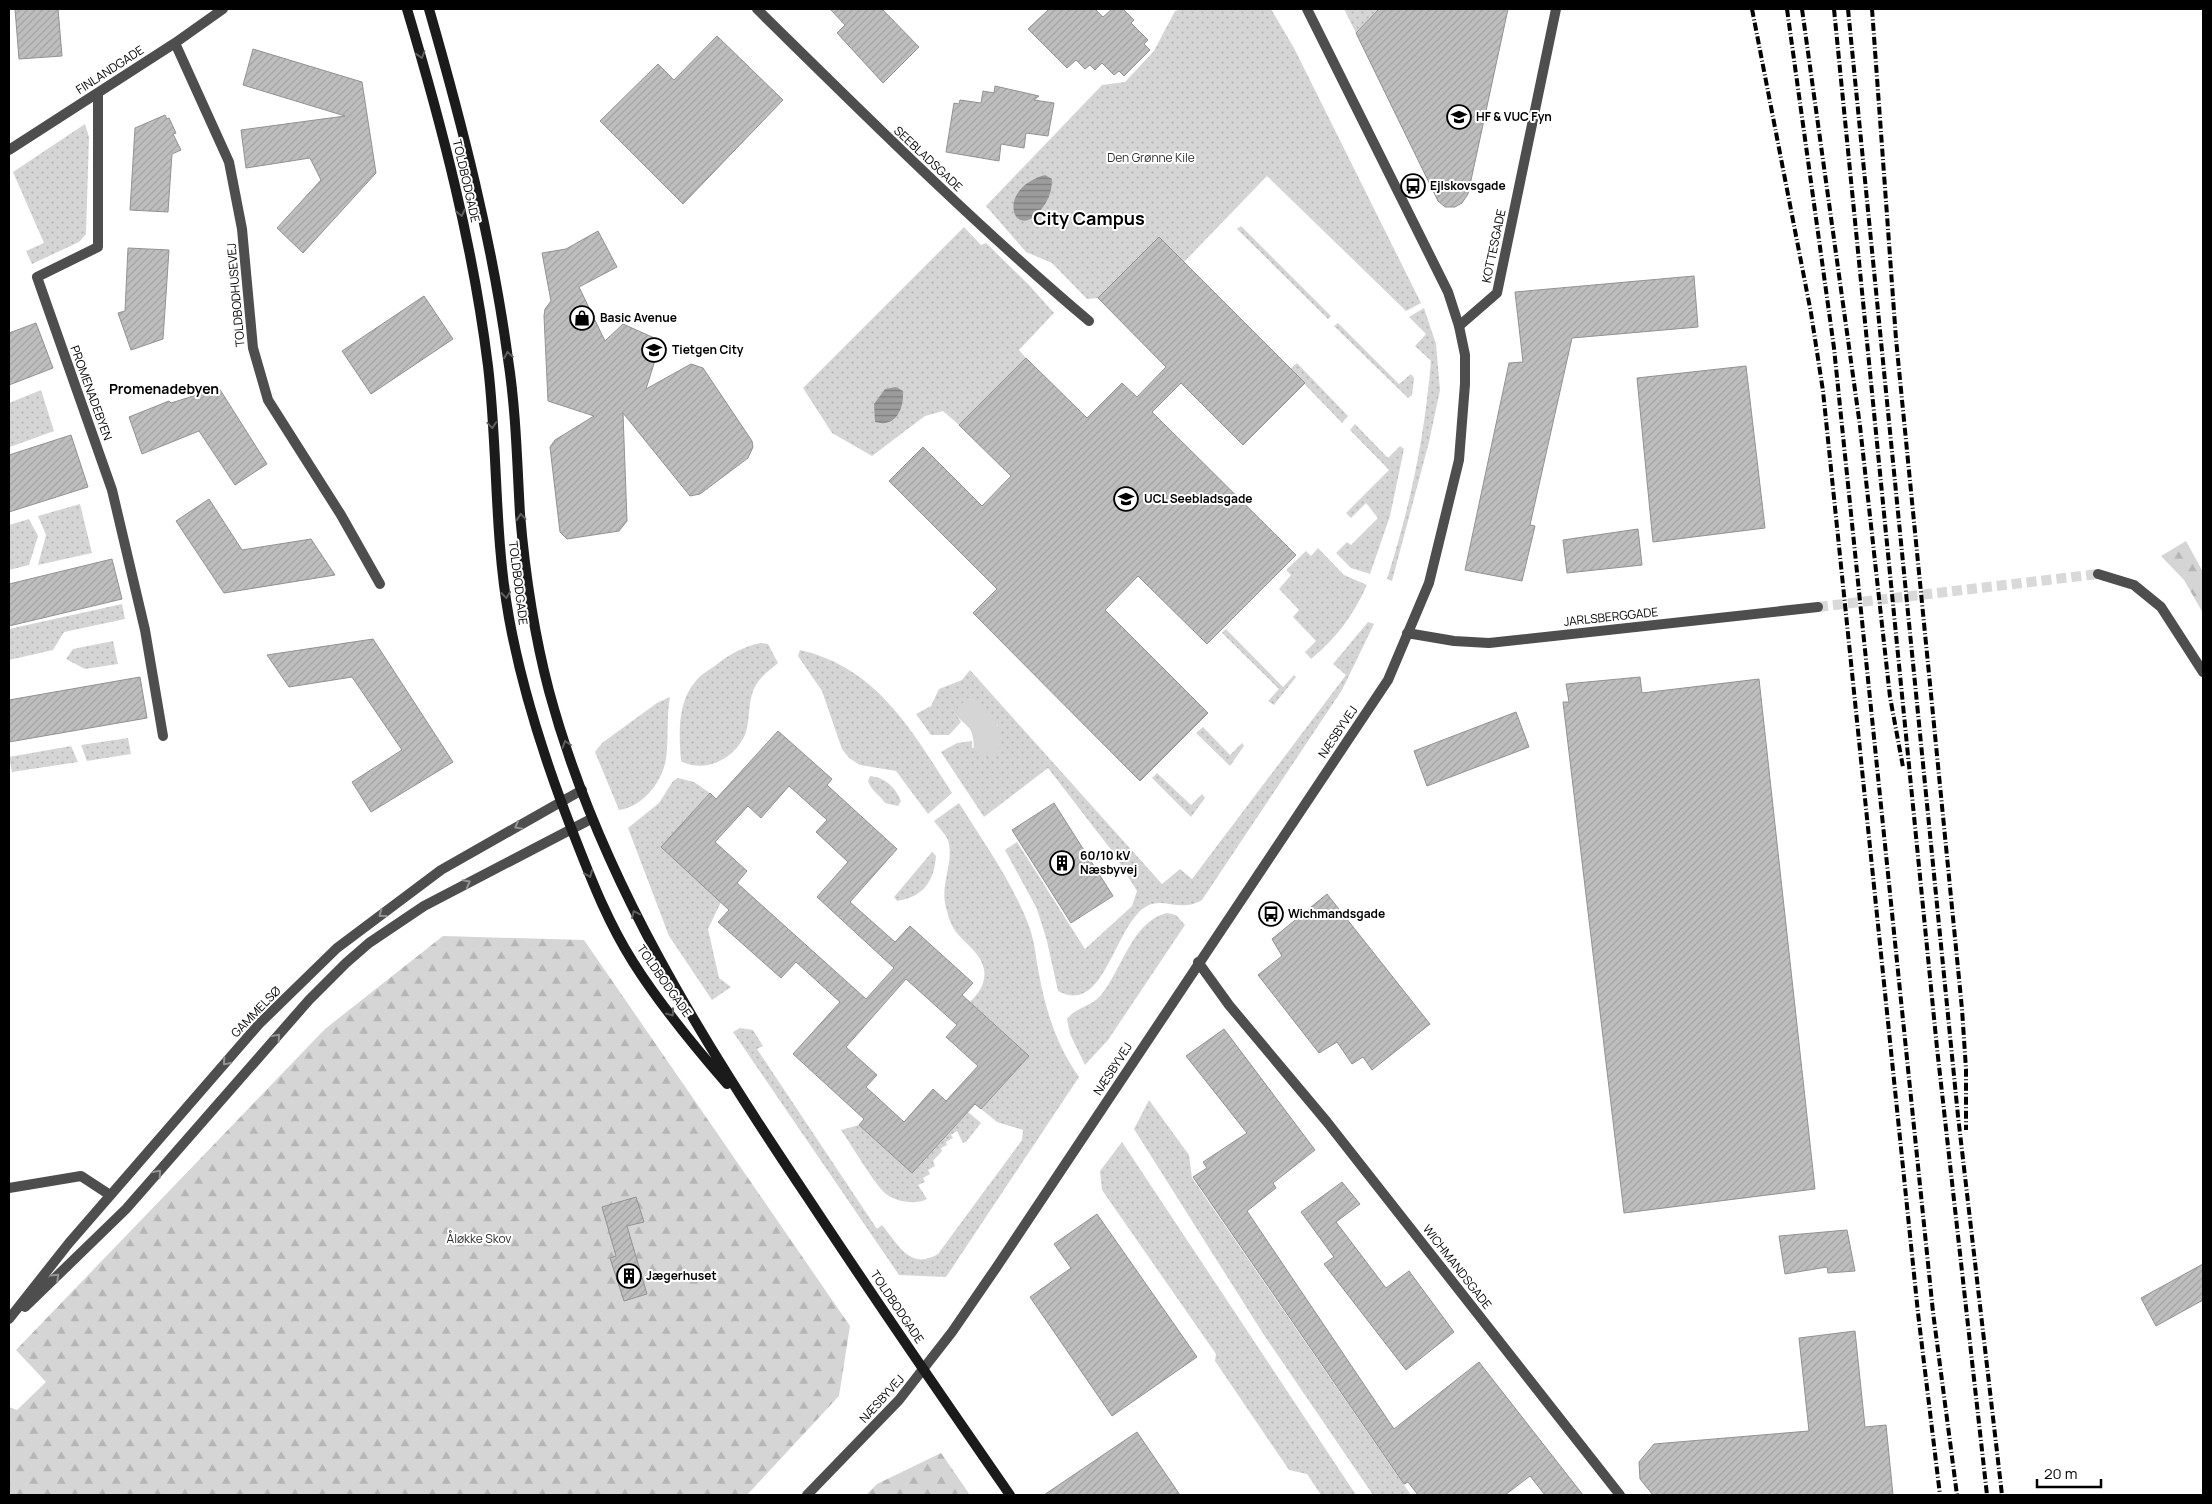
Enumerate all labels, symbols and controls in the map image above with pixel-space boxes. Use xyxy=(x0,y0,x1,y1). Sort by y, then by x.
street label: FINLANDGADE xyxy=(72,41,147,98)
one-way arrow xyxy=(415,51,425,59)
school or university icon: HF & VUC Fyn xyxy=(1446,104,1472,130)
place label: HF & VUC Fyn xyxy=(1476,108,1552,125)
street label: SEEBLADSGADE xyxy=(890,122,967,195)
street label: TOLDBODGADE xyxy=(449,138,484,224)
park label: Den Grønne Kile xyxy=(1107,149,1195,166)
bus stop icon: Ejlskovsgade xyxy=(1400,173,1426,199)
place label: Ejlskovsgade xyxy=(1430,177,1506,194)
district label: City Campus xyxy=(1033,206,1145,230)
street label: KOTTESGADE xyxy=(1477,207,1510,284)
one-way arrow xyxy=(455,208,466,217)
street label: TOLDBODHUSEVEJ xyxy=(222,242,249,348)
shop icon: Basic Avenue xyxy=(569,305,595,331)
place label: Basic Avenue xyxy=(600,309,677,326)
school or university icon: Tietgen City xyxy=(641,337,667,363)
place label: Tietgen City xyxy=(672,341,744,358)
street label: PROMENADEBYEN xyxy=(66,343,117,443)
one-way arrow xyxy=(503,351,513,359)
district label: Promenadebyen xyxy=(109,379,219,398)
one-way arrow xyxy=(486,422,497,430)
school or university icon: UCL Seebladsgade xyxy=(1113,486,1139,512)
place label: UCL Seebladsgade xyxy=(1144,490,1253,507)
one-way arrow xyxy=(516,513,527,521)
street label: TOLDBODGADE xyxy=(505,540,532,626)
one-way arrow xyxy=(500,591,511,599)
street label: JARLSBERGGADE xyxy=(1563,603,1659,630)
street label: NÆSBYVEJ xyxy=(1314,702,1361,761)
one-way arrow xyxy=(562,740,572,749)
one-way arrow xyxy=(514,820,523,830)
place label: 60/10 kV Næsbyvej xyxy=(1080,847,1137,878)
building icon: 60/10 kV Næsbyvej xyxy=(1049,850,1075,876)
one-way arrow xyxy=(583,869,593,877)
one-way arrow xyxy=(462,880,471,890)
bus stop icon: Wichmandsgade xyxy=(1258,901,1284,927)
place label: Wichmandsgade xyxy=(1288,905,1385,922)
one-way arrow xyxy=(378,908,388,917)
one-way arrow xyxy=(632,910,642,919)
street label: TOLDBODGADE xyxy=(633,941,696,1020)
street label: GAMMELSØ xyxy=(227,982,285,1041)
one-way arrow xyxy=(665,1007,674,1017)
one-way arrow xyxy=(271,1034,280,1043)
street label: NÆSBYVEJ xyxy=(1089,1039,1136,1098)
one-way arrow xyxy=(224,1056,232,1065)
one-way arrow xyxy=(153,1169,162,1178)
street label: WICHMANDSGADE xyxy=(1419,1221,1496,1313)
park label: Åløkke Skov xyxy=(447,1230,511,1247)
building icon: Jægerhuset xyxy=(616,1263,642,1289)
place label: Jægerhuset xyxy=(646,1267,717,1284)
street label: TOLDBODGADE xyxy=(867,1267,928,1347)
one-way arrow xyxy=(51,1274,60,1283)
street label: NÆSBYVEJ xyxy=(855,1371,908,1427)
scale bar xyxy=(2037,1456,2101,1488)
text: 20 m xyxy=(2044,1463,2077,1484)

